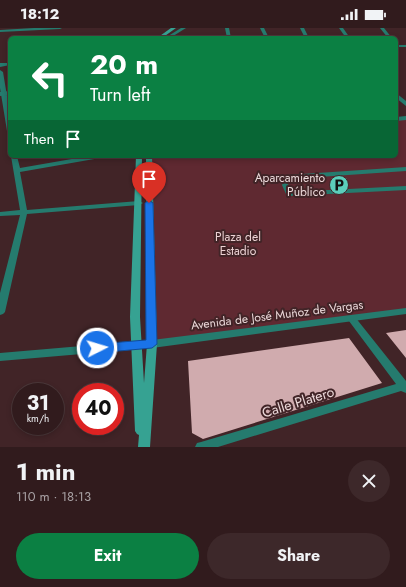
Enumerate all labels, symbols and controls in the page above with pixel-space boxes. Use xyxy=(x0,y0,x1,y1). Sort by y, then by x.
text: 18:12 xyxy=(20,3,59,25)
text: 20 m xyxy=(90,44,158,85)
icon: left xyxy=(24,52,76,104)
text: Turn left xyxy=(90,82,150,108)
text: Then xyxy=(24,128,54,150)
icon: arrive xyxy=(62,128,84,150)
pin xyxy=(132,162,166,203)
icon: arrive xyxy=(138,168,160,190)
place label: Aparcamiento Público xyxy=(255,169,325,201)
parking icon: Aparcamiento Público xyxy=(328,174,350,196)
park label: Plaza del Estadio xyxy=(215,228,261,260)
street label: Avenida de José Muñoz de Vargas xyxy=(190,295,364,334)
position arrow xyxy=(76,327,118,369)
street label: Calle Platero xyxy=(259,381,337,422)
speed limit sign: 40 xyxy=(72,383,124,435)
text: 31 xyxy=(27,389,49,418)
text: km/h xyxy=(27,411,49,426)
text: 1 min xyxy=(16,454,76,489)
button: close xyxy=(348,460,390,502)
text: 110 m · 18:13 xyxy=(16,487,91,506)
button: Exit xyxy=(16,533,199,579)
button: Share xyxy=(207,533,390,579)

